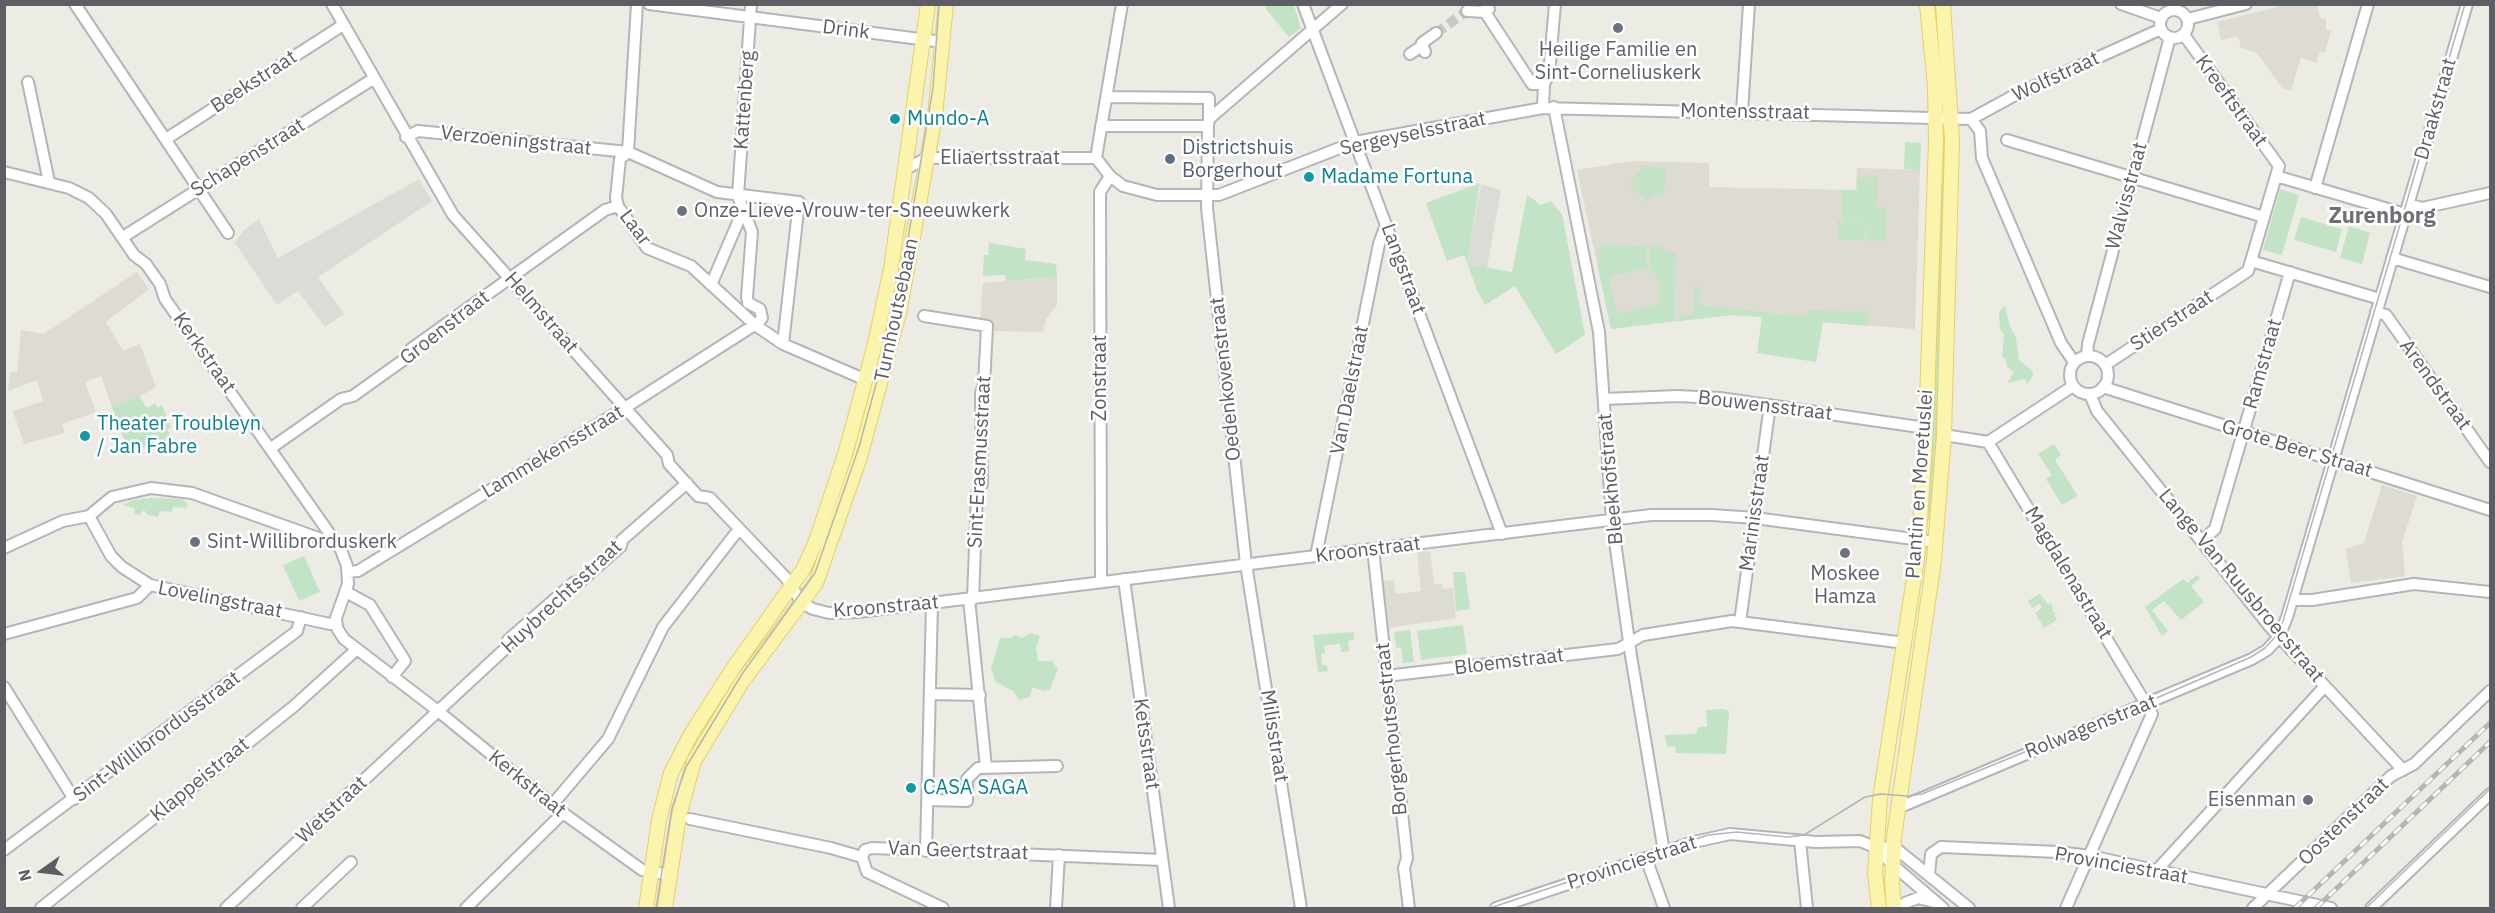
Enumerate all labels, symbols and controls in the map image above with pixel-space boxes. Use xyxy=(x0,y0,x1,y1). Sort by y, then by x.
street label: Drink xyxy=(821,15,871,45)
marker: Heilige Familie en Sint-Corneliuskerk xyxy=(1611,21,1625,35)
place label: Heilige Familie en Sint-Corneliuskerk xyxy=(1535,38,1701,85)
street label: Beekstraat xyxy=(207,45,301,119)
street label: Wolfstraat xyxy=(2009,46,2103,108)
street label: Kattenberg xyxy=(730,50,760,150)
street label: Kreeftstraat xyxy=(2190,50,2272,152)
street label: Draakstraat xyxy=(2410,55,2462,163)
street label: Montensstraat xyxy=(1680,99,1810,125)
place label: Mundo-A xyxy=(907,107,989,131)
street label: Sergeyselsstraat xyxy=(1338,107,1488,161)
marker: Mundo-A xyxy=(888,112,902,126)
street label: Schapenstraat xyxy=(187,113,309,203)
street label: Verzoeningstraat xyxy=(439,121,593,161)
place label: Districtshuis Borgerhout xyxy=(1182,136,1294,183)
street label: Walvisstraat xyxy=(2101,140,2153,252)
street label: Eliaertsstraat xyxy=(940,146,1060,170)
marker: Districtshuis Borgerhout xyxy=(1163,152,1177,166)
place label: Madame Fortuna xyxy=(1321,165,1473,189)
marker: Madame Fortuna xyxy=(1302,170,1316,184)
place label: Onze-Lieve-Vrouw-ter-Sneeuwkerk xyxy=(694,199,1010,223)
marker: Onze-Lieve-Vrouw-ter-Sneeuwkerk xyxy=(675,204,689,218)
district label: Zurenborg xyxy=(2328,204,2436,230)
street label: Laar xyxy=(614,205,656,251)
street label: Langstraat xyxy=(1376,220,1430,318)
street label: Turnhoutsebaan xyxy=(870,236,924,384)
street label: Helmstraat xyxy=(499,267,583,359)
street label: Stierstraat xyxy=(2126,285,2218,357)
street label: Groenstraat xyxy=(395,286,495,370)
street label: Oedenkovenstraat xyxy=(1205,296,1247,462)
street label: Kerkstraat xyxy=(167,308,241,398)
street label: Ramstraat xyxy=(2239,316,2287,412)
street label: Van Daelstraat xyxy=(1326,323,1374,457)
street label: Zonstraat xyxy=(1088,335,1112,421)
street label: Arendstraat xyxy=(2394,335,2476,435)
street label: Sint-Erasmusstraat xyxy=(963,375,997,549)
street label: Bouwensstraat xyxy=(1696,386,1834,426)
street label: Plantin en Moretuslei xyxy=(1901,388,1939,580)
street label: Lammekensstraat xyxy=(478,400,628,504)
place label: Theater Troubleyn / Jan Fabre xyxy=(97,412,261,459)
street label: Bleekhofstraat xyxy=(1593,412,1629,546)
street label: Grote Beer Straat xyxy=(2219,415,2375,483)
marker: Theater Troubleyn / Jan Fabre xyxy=(78,429,92,443)
street label: Marinisstraat xyxy=(1735,453,1775,573)
street label: Lange Van Ruusbroecstraat xyxy=(2153,484,2329,688)
street label: Magdalenastraat xyxy=(2019,502,2117,644)
place label: Sint-Willibrorduskerk xyxy=(207,530,397,554)
street label: Kroonstraat xyxy=(1314,532,1422,568)
marker: Sint-Willibrorduskerk xyxy=(188,535,202,549)
street label: Huybrechtsstraat xyxy=(497,535,627,659)
marker: Moskee Hamza xyxy=(1838,546,1852,560)
place label: Moskee Hamza xyxy=(1810,562,1880,609)
street label: Lovelingstraat xyxy=(156,576,284,624)
street label: Kroonstraat xyxy=(832,590,940,624)
street label: Borgerhoutsestraat xyxy=(1371,641,1413,817)
street label: Bloemstraat xyxy=(1453,643,1565,681)
street label: Sint-Willibrordusstraat xyxy=(69,666,245,808)
street label: Milisstraat xyxy=(1255,688,1293,784)
street label: Rolwagenstraat xyxy=(2022,690,2160,764)
street label: Ketsstraat xyxy=(1128,697,1164,791)
street label: Klappeistraat xyxy=(146,733,254,827)
street label: Kerkstraat xyxy=(483,745,571,823)
street label: Wetstraat xyxy=(292,771,372,849)
street label: Oostenstraat xyxy=(2294,773,2394,871)
place label: CASA SAGA xyxy=(923,776,1028,800)
marker: CASA SAGA xyxy=(904,781,918,795)
place label: Eisenman xyxy=(2208,788,2296,812)
marker: Eisenman xyxy=(2301,793,2315,807)
street label: Provinciestraat xyxy=(1564,831,1700,895)
street label: Van Geertstraat xyxy=(887,837,1029,865)
north arrow xyxy=(12,841,72,901)
street label: Provinciestraat xyxy=(2053,842,2189,890)
text: N xyxy=(13,867,36,883)

